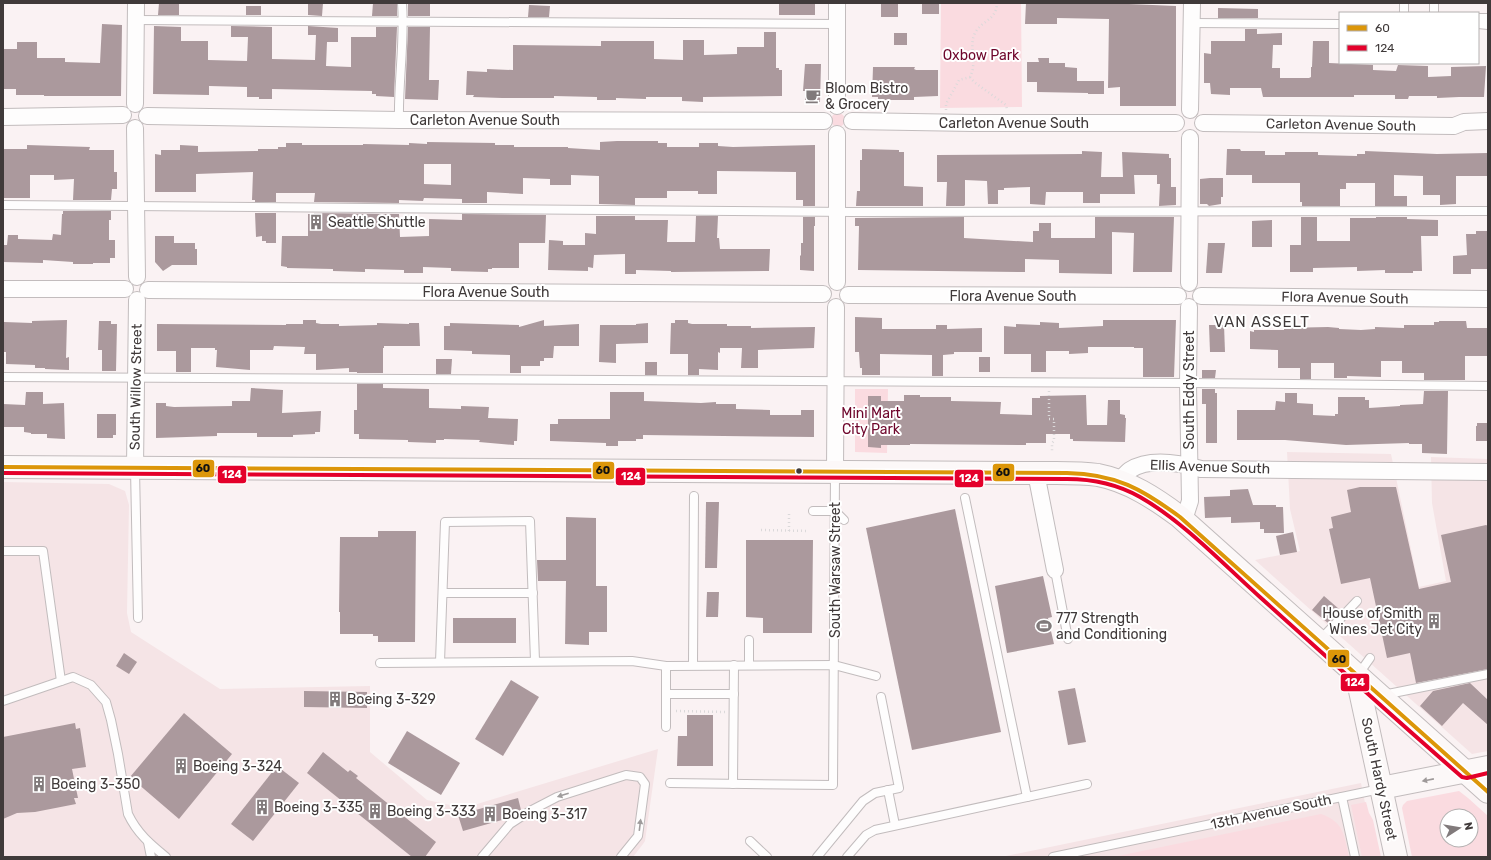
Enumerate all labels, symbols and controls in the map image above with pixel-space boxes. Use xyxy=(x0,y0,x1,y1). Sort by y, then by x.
legend xyxy=(1339,12,1479,64)
text: 60 xyxy=(1375,21,1390,35)
text: 124 xyxy=(1375,41,1395,55)
park label: Oxbow Park xyxy=(943,47,1020,64)
place label: Bloom Bistro & Grocery xyxy=(825,80,908,113)
cafe icon: Bloom Bistro & Grocery xyxy=(804,87,822,105)
street label: Carleton Avenue South xyxy=(410,112,560,129)
street label: Carleton Avenue South xyxy=(939,115,1089,132)
street label: Carleton Avenue South xyxy=(1266,115,1416,135)
building icon: Seattle Shuttle xyxy=(307,213,325,231)
place label: Seattle Shuttle xyxy=(328,214,426,231)
street label: Flora Avenue South xyxy=(422,284,550,301)
street label: Flora Avenue South xyxy=(949,288,1077,305)
street label: Flora Avenue South xyxy=(1281,288,1409,308)
district label: VAN ASSELT xyxy=(1214,313,1310,331)
street label: South Willow Street xyxy=(126,323,146,450)
street label: South Eddy Street xyxy=(1181,330,1198,449)
park label: Mini Mart City Park xyxy=(841,405,901,438)
street label: Ellis Avenue South xyxy=(1149,456,1271,478)
line badge: 60 xyxy=(192,459,215,478)
line badge: 60 xyxy=(592,461,615,480)
text: 60 xyxy=(196,462,210,475)
line badge: 60 xyxy=(992,463,1015,482)
text: 60 xyxy=(596,464,610,477)
line badge: 124 xyxy=(217,465,247,484)
unlabelled marker xyxy=(794,466,804,476)
text: 60 xyxy=(996,466,1010,479)
line badge: 124 xyxy=(615,467,646,486)
text: 124 xyxy=(222,468,243,481)
line badge: 124 xyxy=(954,469,984,488)
text: 124 xyxy=(621,470,642,483)
text: 124 xyxy=(959,472,980,485)
street label: South Warsaw Street xyxy=(827,501,844,638)
place label: House of Smith Wines Jet City xyxy=(1322,605,1422,638)
place label: 777 Strength and Conditioning xyxy=(1056,610,1167,643)
building icon: House of Smith Wines Jet City xyxy=(1425,612,1443,630)
sports icon: 777 Strength and Conditioning xyxy=(1035,617,1053,635)
line badge: 60 xyxy=(1327,649,1350,668)
text: 60 xyxy=(1332,653,1346,666)
line badge: 124 xyxy=(1340,673,1370,692)
text: 124 xyxy=(1345,676,1366,689)
building icon: Boeing 3-329 xyxy=(326,690,344,708)
place label: Boeing 3-329 xyxy=(347,691,436,708)
street label: South Hardy Street xyxy=(1358,716,1400,842)
building icon: Boeing 3-324 xyxy=(172,757,190,775)
place label: Boeing 3-324 xyxy=(193,758,282,775)
building icon: Boeing 3-350 xyxy=(30,775,48,793)
place label: Boeing 3-350 xyxy=(51,776,141,793)
one-way arrow xyxy=(1422,777,1434,783)
street label: 13th Avenue South xyxy=(1209,791,1333,833)
one-way arrow xyxy=(556,792,568,798)
building icon: Boeing 3-335 xyxy=(253,798,271,816)
place label: Boeing 3-335 xyxy=(274,799,363,816)
building icon: Boeing 3-333 xyxy=(366,802,384,820)
place label: Boeing 3-333 xyxy=(387,803,476,820)
building icon: Boeing 3-317 xyxy=(481,805,499,823)
place label: Boeing 3-317 xyxy=(502,806,587,823)
north arrow xyxy=(1439,808,1479,848)
one-way arrow xyxy=(637,819,643,831)
text: N xyxy=(1461,821,1475,831)

